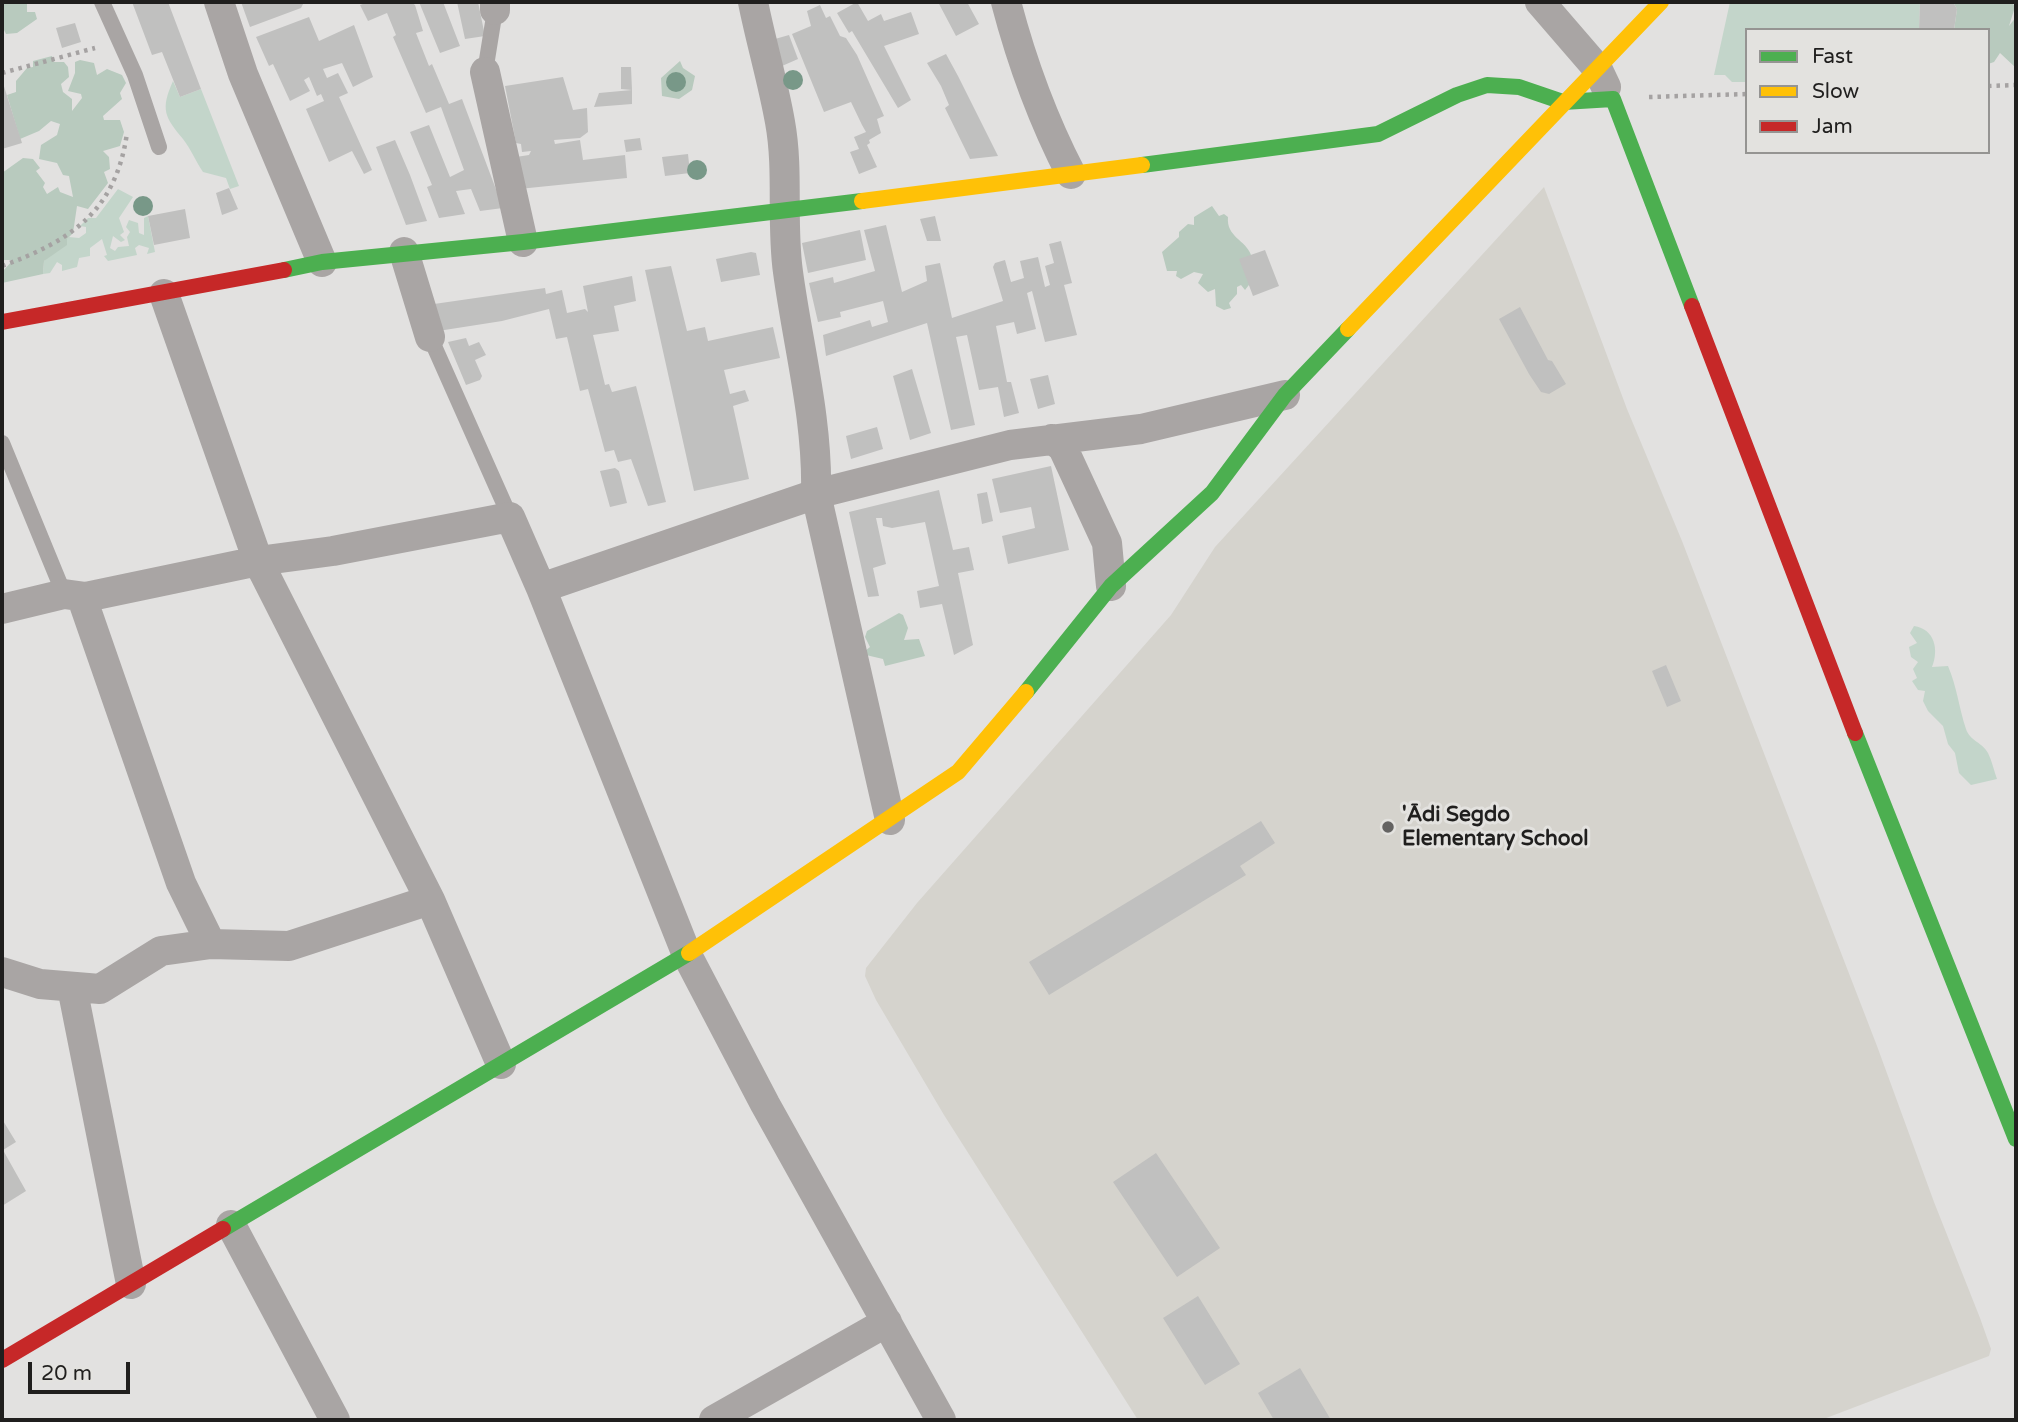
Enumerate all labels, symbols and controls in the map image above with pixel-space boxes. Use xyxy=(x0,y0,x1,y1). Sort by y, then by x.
legend xyxy=(1745,28,1990,154)
text: Fast xyxy=(1812,44,1853,69)
text: Slow xyxy=(1812,79,1859,104)
text: Jam xyxy=(1812,114,1853,139)
place label: 'Ādi Segdo Elementary School xyxy=(1402,802,1589,852)
marker: 'Ādi Segdo Elementary School xyxy=(1380,819,1396,835)
scale bar xyxy=(32,1348,133,1392)
text: 20 m xyxy=(41,1361,92,1386)

